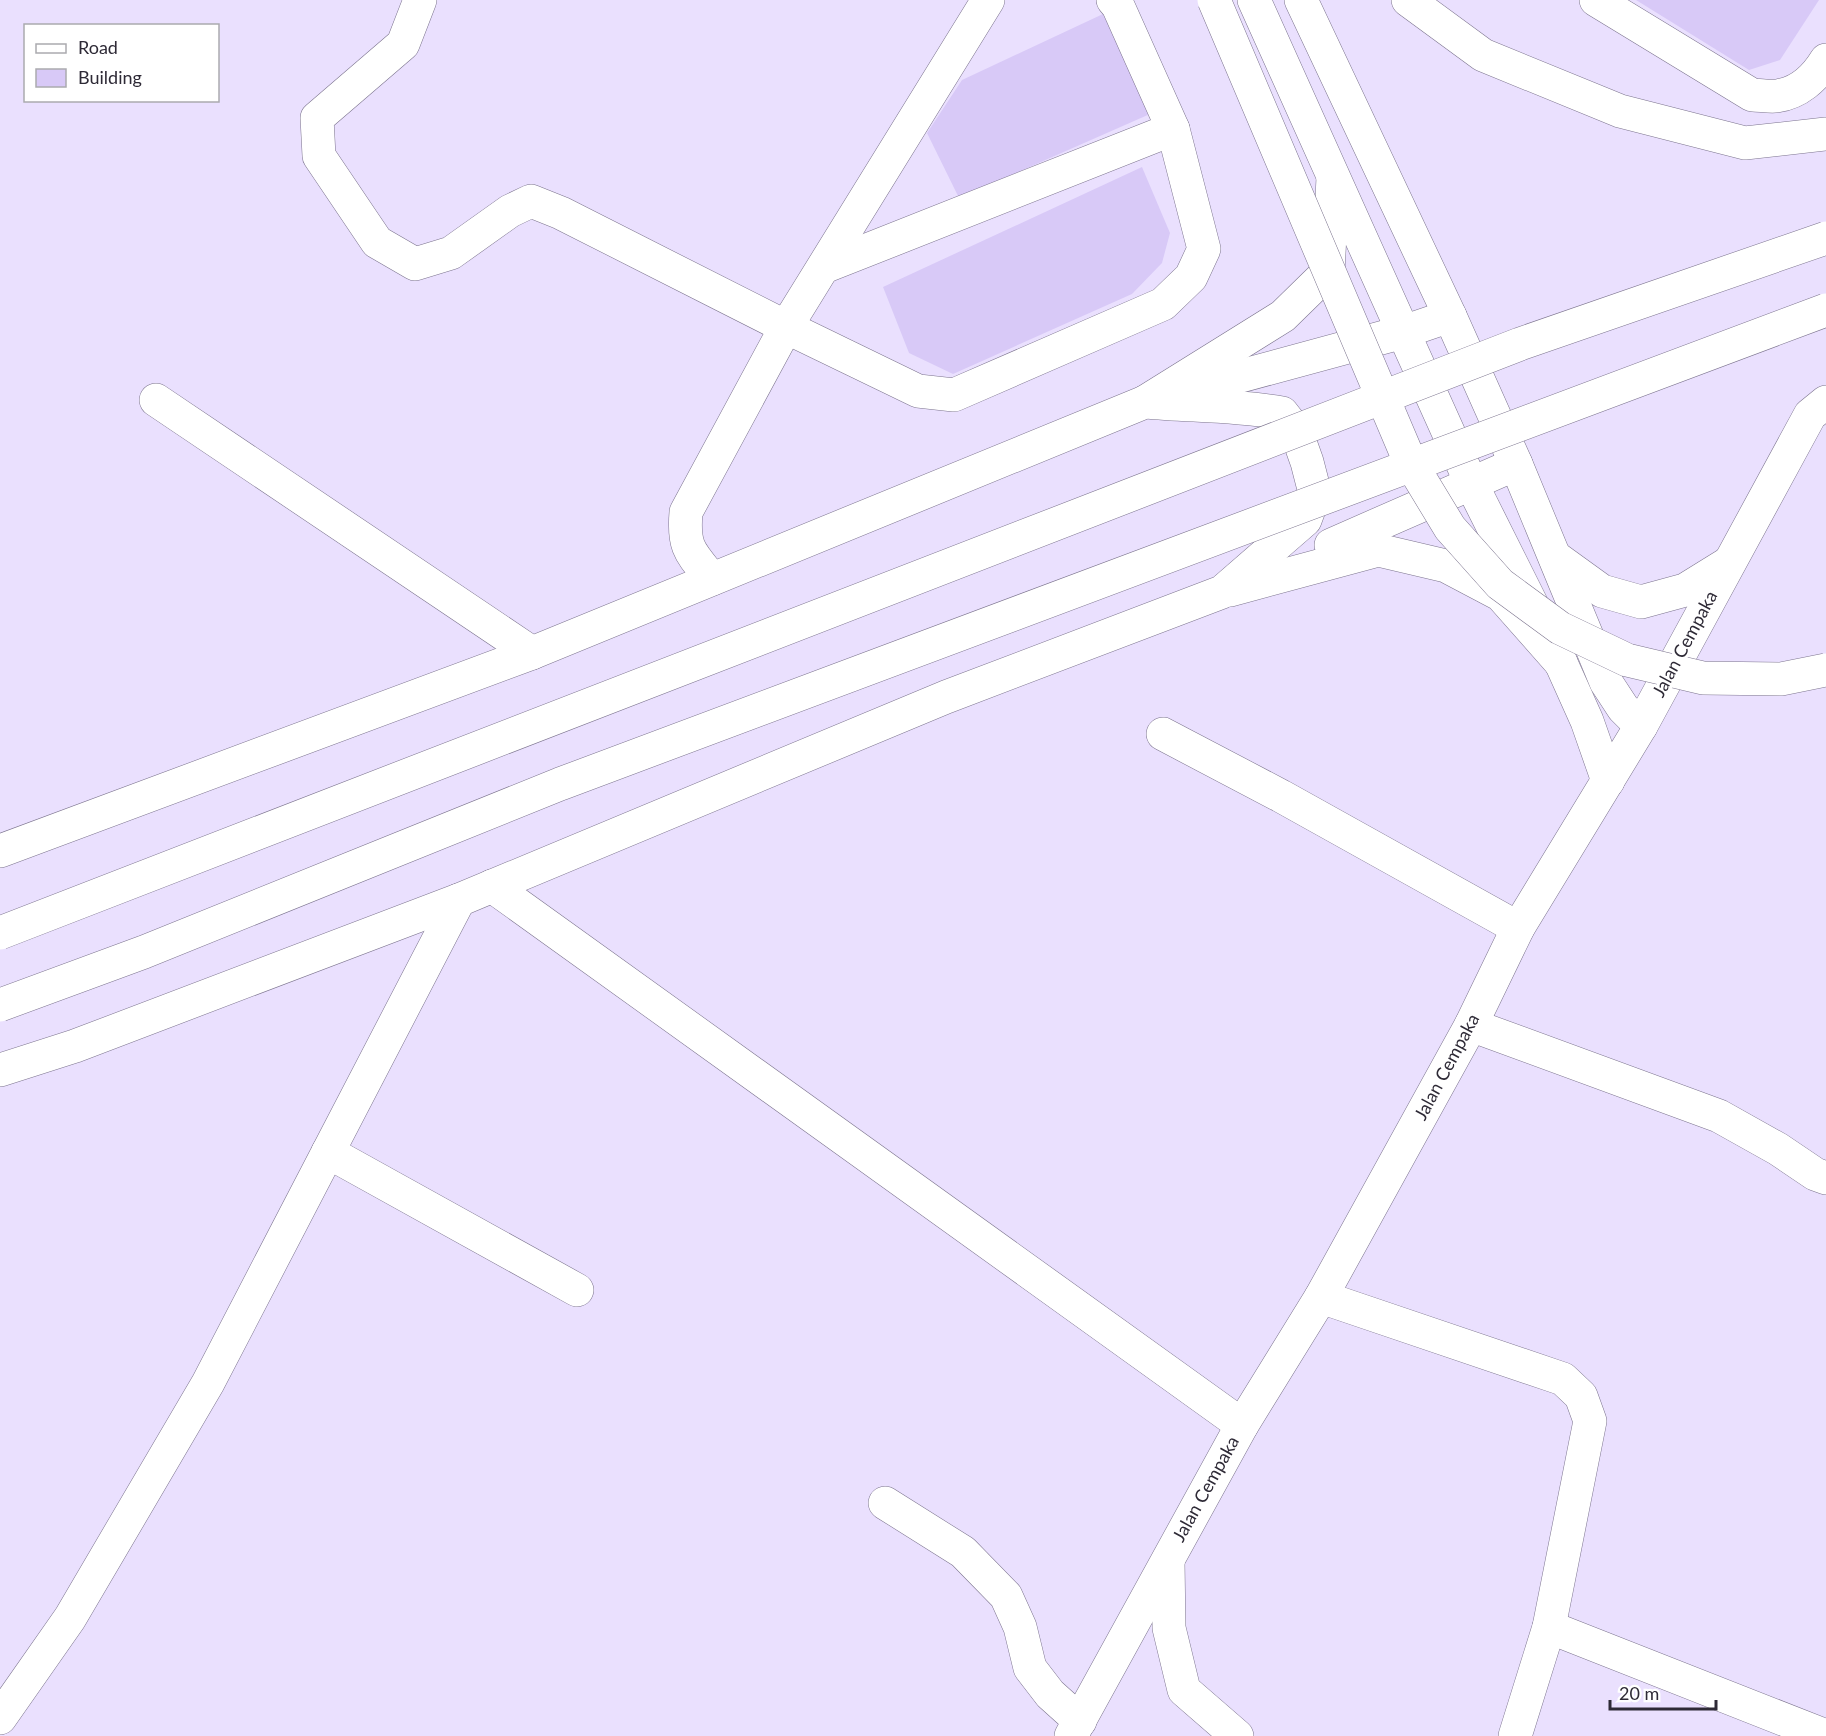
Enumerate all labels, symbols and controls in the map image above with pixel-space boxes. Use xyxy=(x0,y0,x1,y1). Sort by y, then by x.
legend xyxy=(24,24,219,102)
text: Road xyxy=(78,36,118,58)
text: Building xyxy=(78,66,142,88)
street label: Jalan Cempaka xyxy=(1647,587,1721,700)
street label: Jalan Cempaka xyxy=(1409,1010,1483,1123)
street label: Jalan Cempaka xyxy=(1167,1432,1243,1545)
scale bar xyxy=(1610,1673,1716,1711)
text: 20 m xyxy=(1619,1682,1659,1704)

